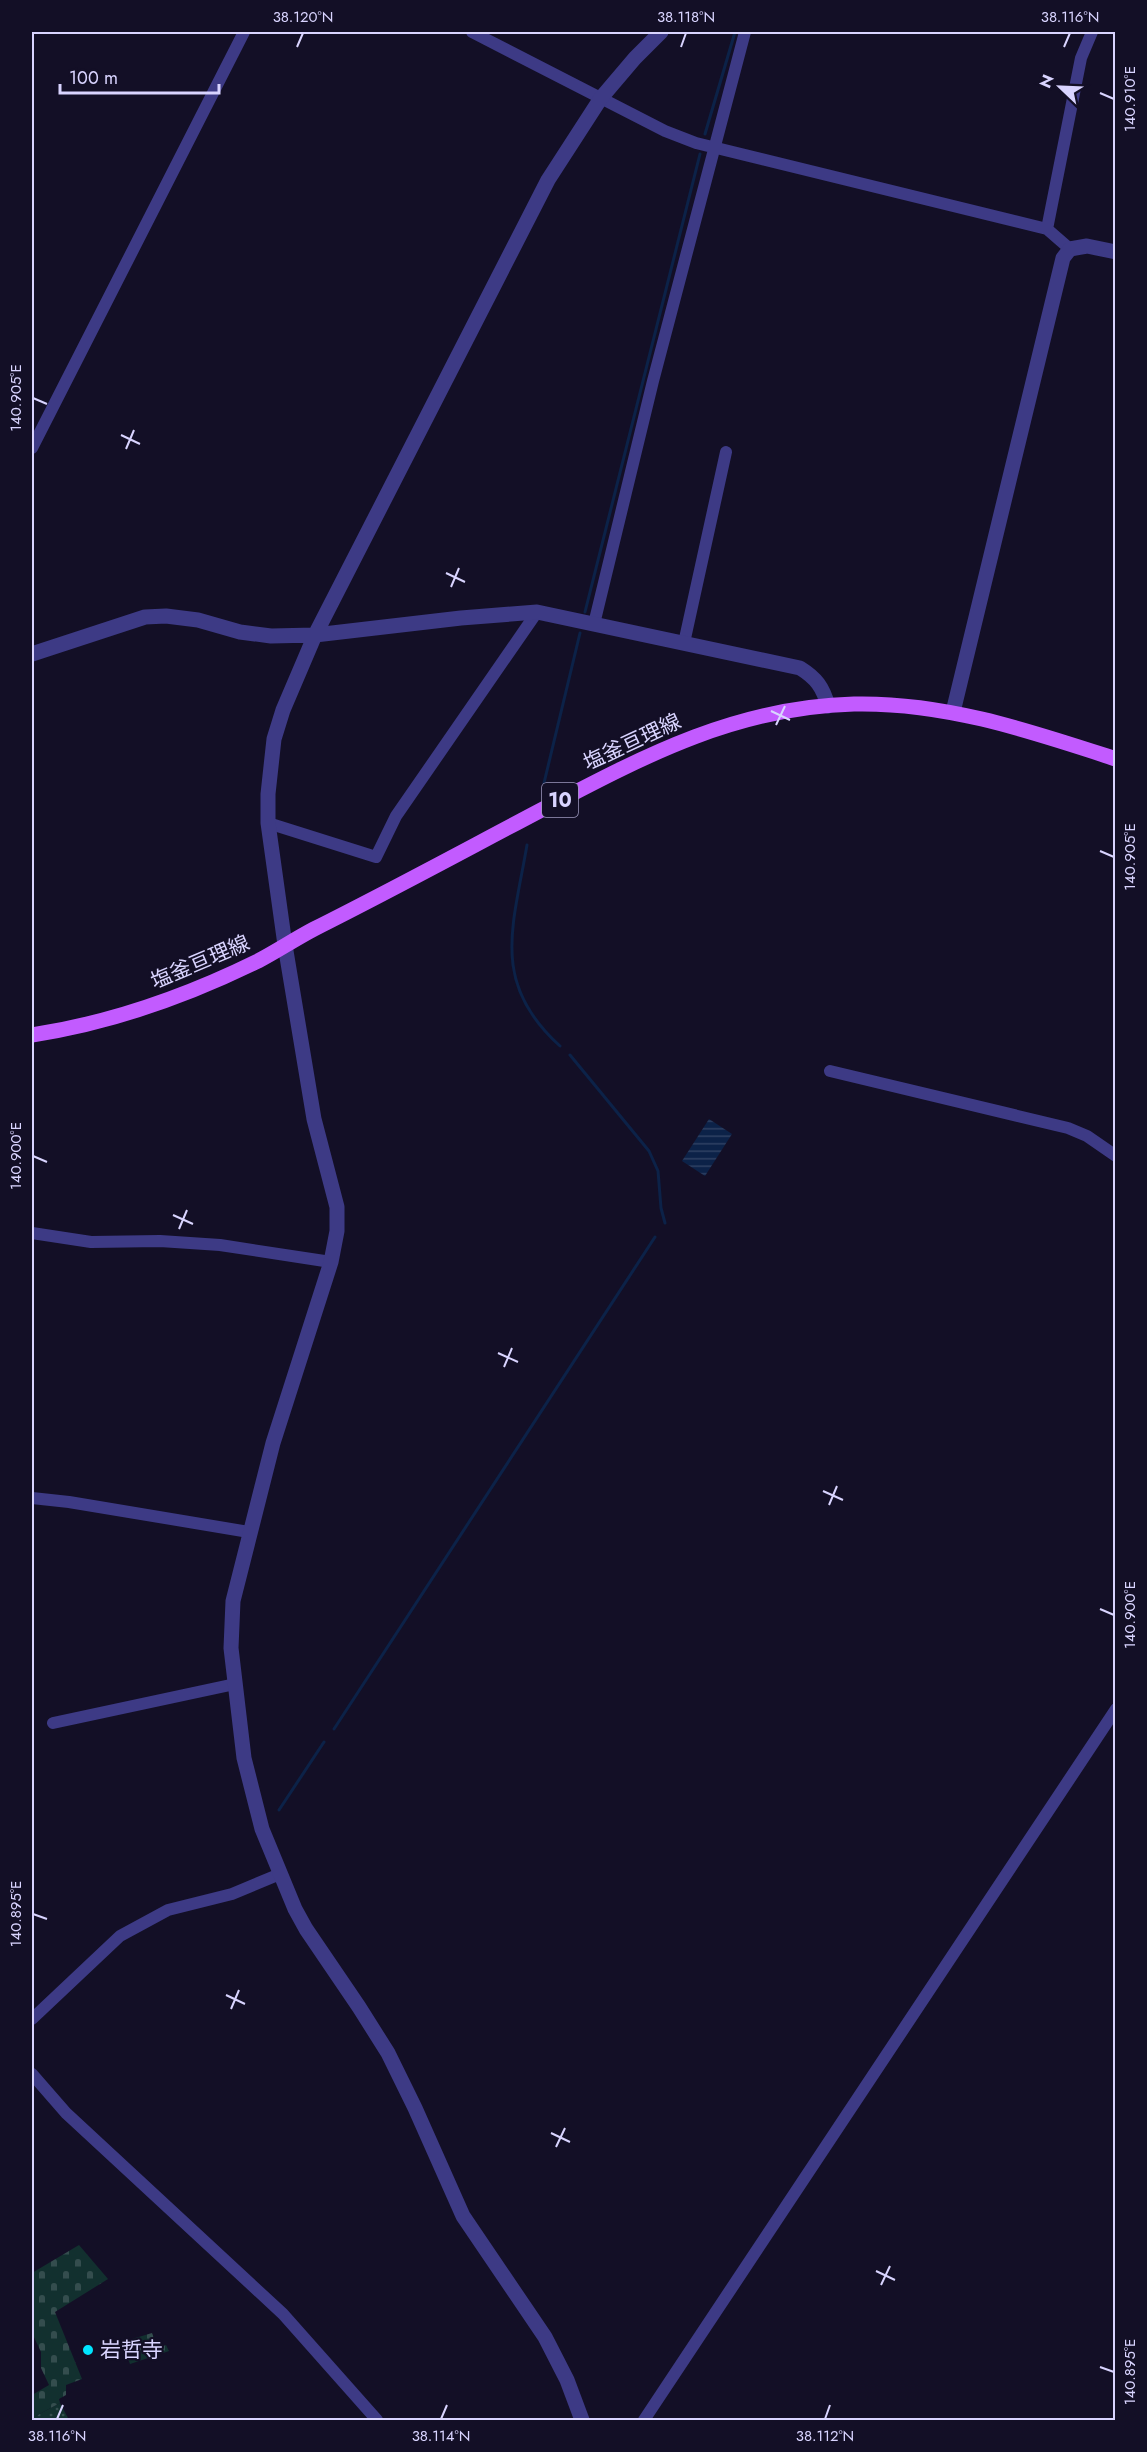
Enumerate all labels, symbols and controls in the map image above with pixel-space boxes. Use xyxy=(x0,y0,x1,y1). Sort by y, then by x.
text: 38.120°N xyxy=(273,6,333,28)
text: 38.118°N xyxy=(657,6,715,28)
text: 38.116°N xyxy=(1041,6,1099,28)
scale bar xyxy=(60,57,219,95)
north arrow xyxy=(1030,57,1090,117)
text: 100 m xyxy=(69,65,118,91)
text: 140.910°E xyxy=(1119,66,1141,132)
text: N xyxy=(1034,71,1060,92)
text: 140.905°E xyxy=(5,364,27,432)
street label: 塩釜亘理線 xyxy=(578,706,686,778)
road number: 10 xyxy=(542,783,578,817)
text: 140.905°E xyxy=(1119,823,1141,891)
street label: 塩釜亘理線 xyxy=(146,928,254,996)
text: 140.900°E xyxy=(5,1122,27,1190)
text: 140.900°E xyxy=(1119,1581,1141,1649)
text: 140.895°E xyxy=(5,1881,27,1947)
place label: 岩哲寺 xyxy=(100,2335,163,2365)
text: 140.895°E xyxy=(1119,2339,1141,2405)
marker: 岩哲寺 xyxy=(81,2343,95,2357)
text: 38.116°N xyxy=(28,2425,86,2447)
text: 38.114°N xyxy=(412,2425,470,2447)
text: 38.112°N xyxy=(796,2425,854,2447)

